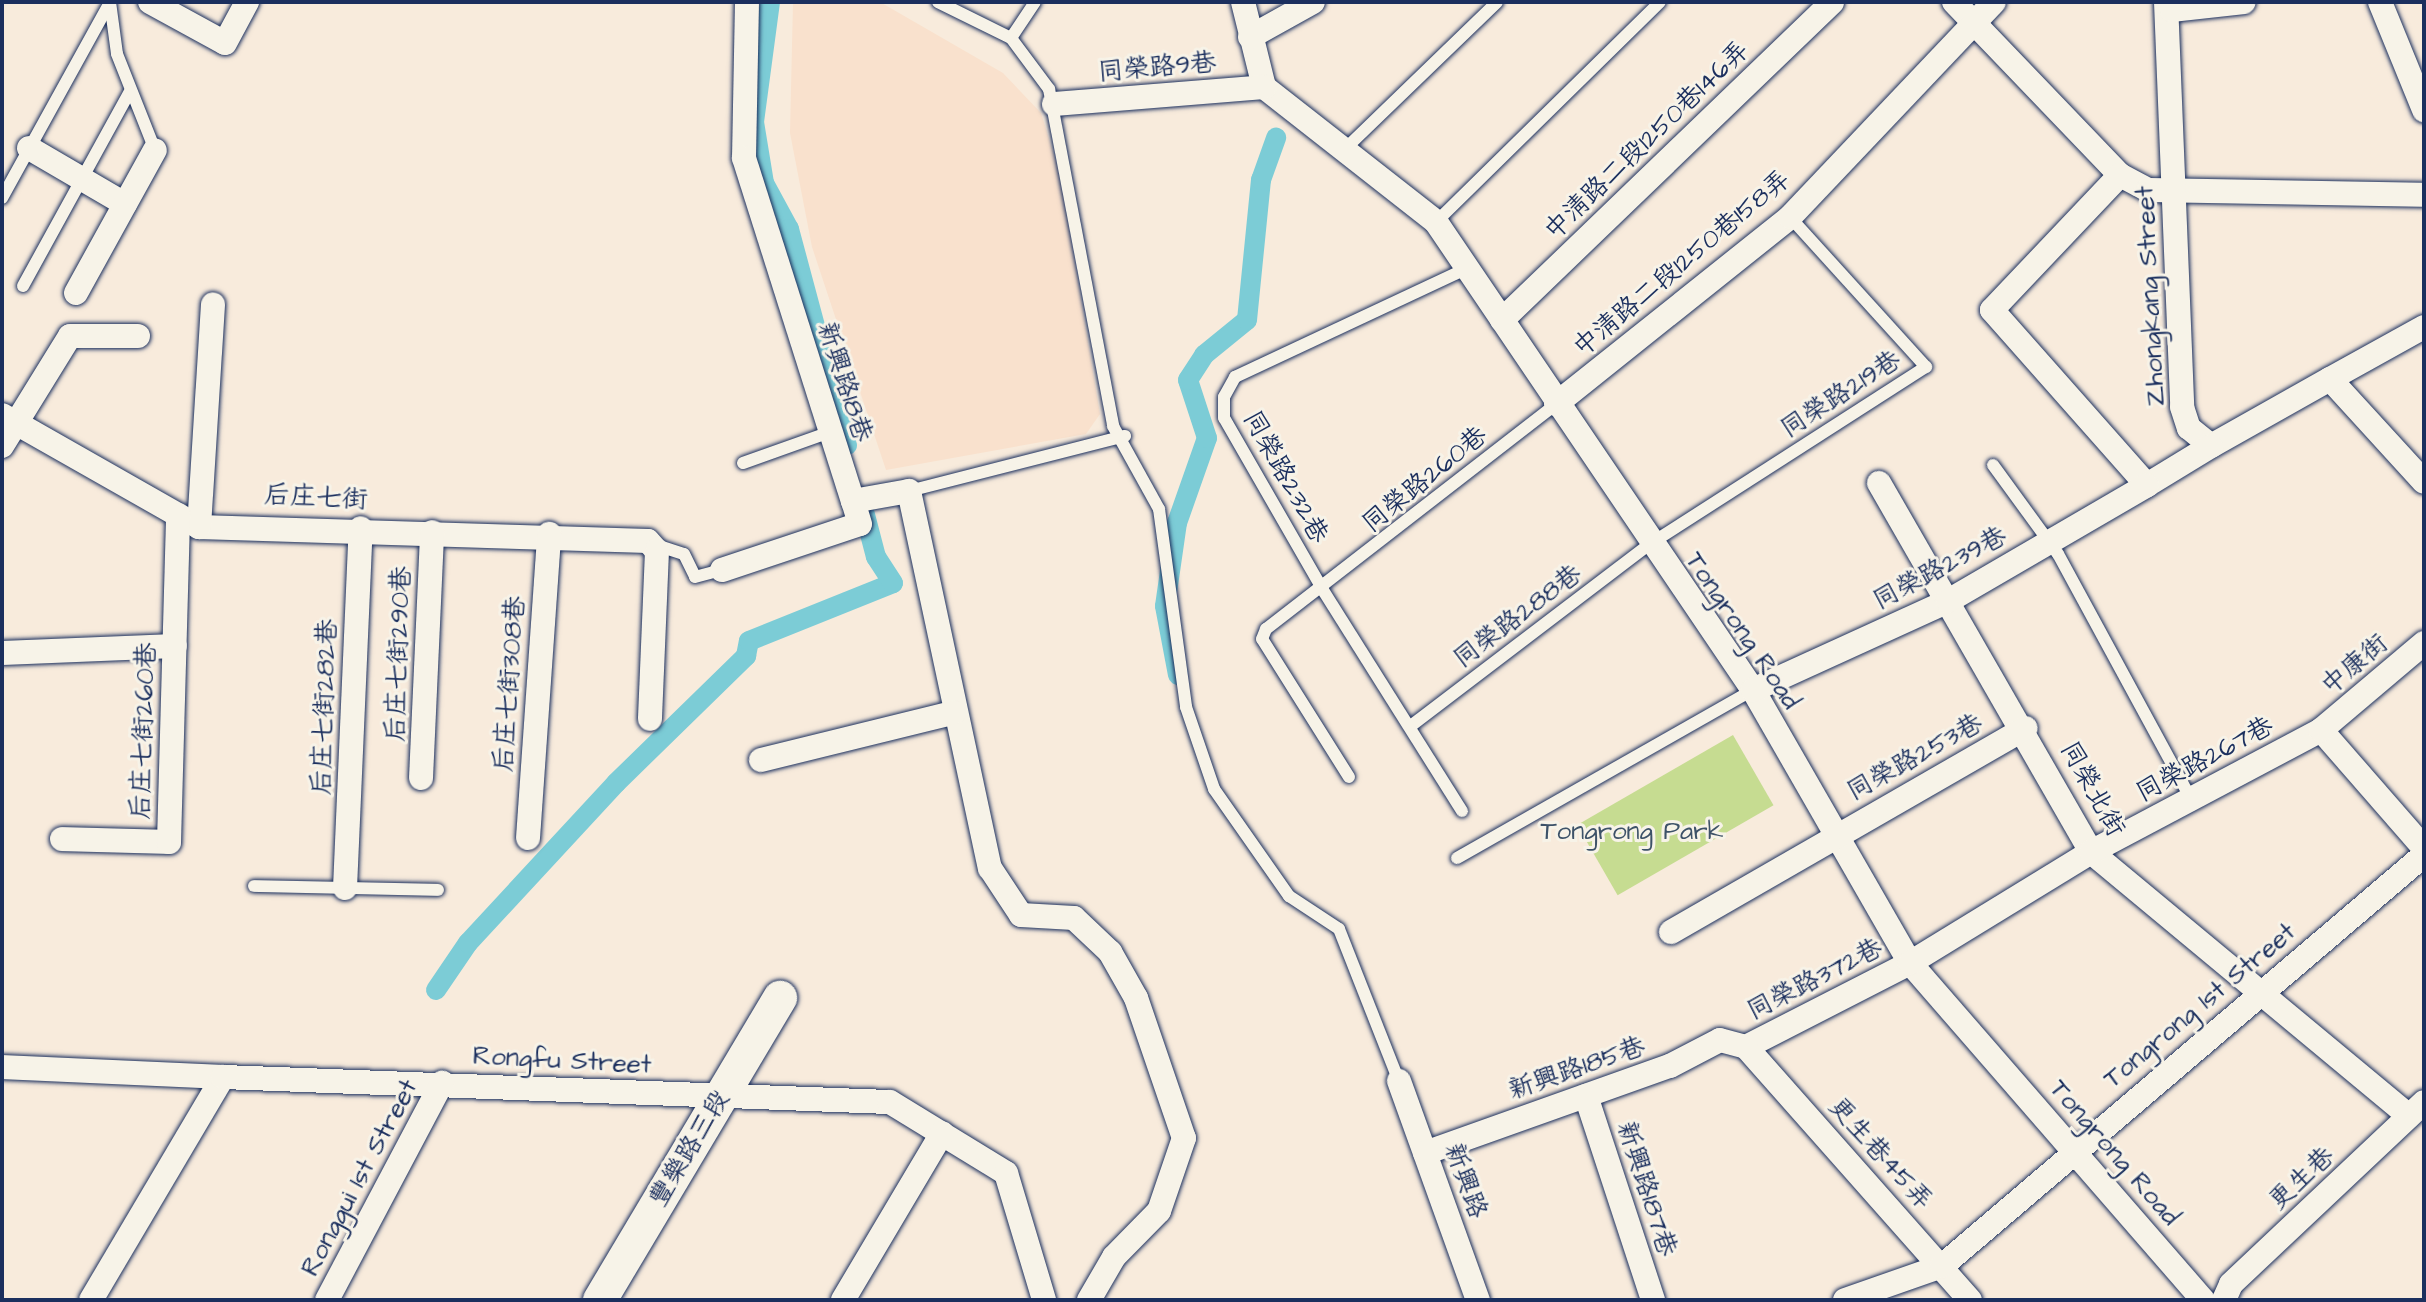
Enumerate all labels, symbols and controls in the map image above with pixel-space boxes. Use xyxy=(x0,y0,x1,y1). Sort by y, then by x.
street label: 中清路二段1250巷146弄 xyxy=(1538,35,1756,247)
street label: 同榮路9巷 xyxy=(1096,47,1218,89)
street label: 中清路二段1250巷158弄 xyxy=(1567,164,1797,364)
street label: Zhongkang Street xyxy=(2130,185,2172,407)
street label: 新興路18巷 xyxy=(810,318,878,446)
street label: 同榮路219巷 xyxy=(1775,345,1907,445)
street label: 同榮路232巷 xyxy=(1236,405,1334,549)
street label: 同榮路260巷 xyxy=(1356,420,1494,540)
street label: 后庄七街 xyxy=(263,480,369,516)
street label: 同榮路239巷 xyxy=(1868,521,2012,617)
street label: Tongrong Road xyxy=(1678,547,1806,715)
street label: 同榮路288巷 xyxy=(1448,559,1588,675)
street label: 后庄七街290巷 xyxy=(380,565,418,743)
street label: 后庄七街308巷 xyxy=(488,595,532,773)
street label: 后庄七街282巷 xyxy=(306,618,344,796)
street label: 中康街 xyxy=(2315,628,2395,702)
street label: 后庄七街260巷 xyxy=(125,642,163,820)
street label: 同榮路253巷 xyxy=(1842,708,1988,808)
street label: 同榮路267巷 xyxy=(2131,711,2279,809)
street label: 同榮北街 xyxy=(2053,736,2131,842)
park label: Tongrong Park xyxy=(1540,816,1724,848)
street label: Tongrong 1st Street xyxy=(2098,917,2302,1095)
street label: 同榮路372巷 xyxy=(1742,932,1888,1028)
street label: 新興路185巷 xyxy=(1505,1031,1649,1107)
street label: Rongfu Street xyxy=(472,1041,652,1081)
street label: Ronggui 1st Street xyxy=(295,1074,425,1282)
street label: Tongrong Road xyxy=(2042,1074,2186,1232)
street label: 豐樂路三段 xyxy=(643,1085,737,1213)
street label: 更生巷45弄 xyxy=(1822,1092,1938,1216)
street label: 新興路187巷 xyxy=(1610,1118,1682,1260)
street label: 新興路 xyxy=(1437,1139,1493,1223)
street label: 更生巷 xyxy=(2263,1141,2341,1217)

